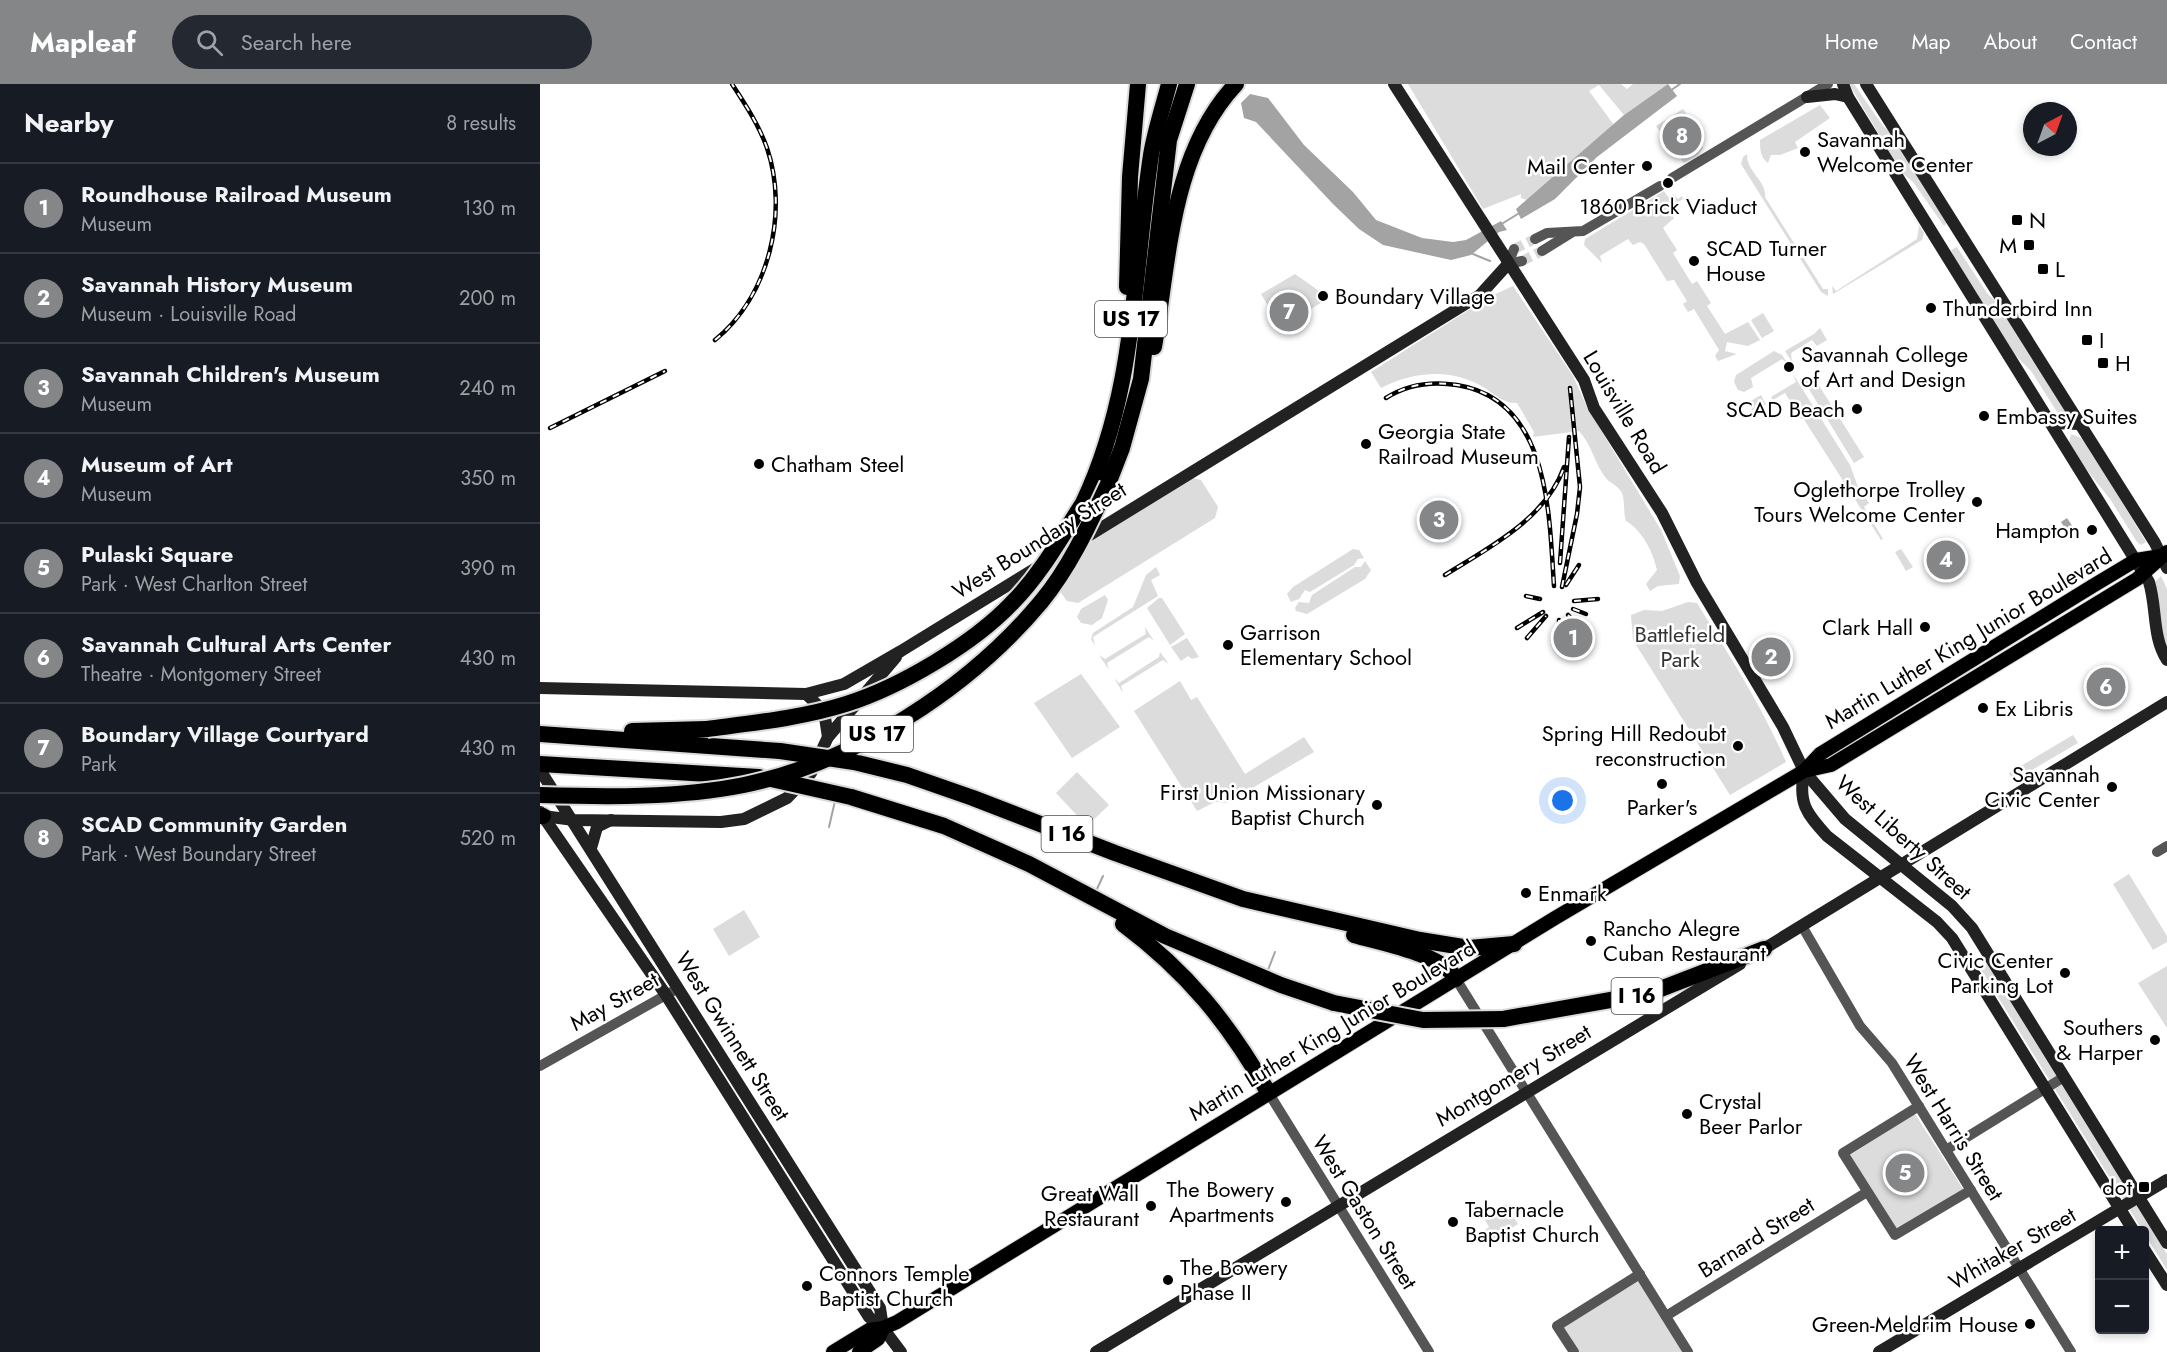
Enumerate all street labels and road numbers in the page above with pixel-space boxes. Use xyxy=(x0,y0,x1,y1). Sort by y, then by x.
road number: US 17 xyxy=(1095,301,1167,337)
street label: Louisville Road xyxy=(1576,344,1674,480)
street label: West Boundary Street xyxy=(946,473,1133,606)
street label: Martin Luther King Junior Boulevard xyxy=(1818,539,2118,737)
road number: US 17 xyxy=(841,716,913,752)
street label: West Liberty Street xyxy=(1829,767,1980,907)
road number: I 16 xyxy=(1042,816,1092,852)
street label: Martin Luther King Junior Boulevard xyxy=(1182,931,1482,1129)
street label: West Gwinnett Street xyxy=(668,945,798,1127)
street label: May Street xyxy=(564,963,665,1039)
road number: I 16 xyxy=(1612,978,1662,1014)
street label: Montgomery Street xyxy=(1429,1015,1598,1134)
street label: West Harris Street xyxy=(1896,1048,2012,1207)
street label: West Gaston Street xyxy=(1305,1129,1426,1296)
street label: Barnard Street xyxy=(1692,1188,1821,1285)
street label: Whitaker Street xyxy=(1942,1198,2082,1297)

